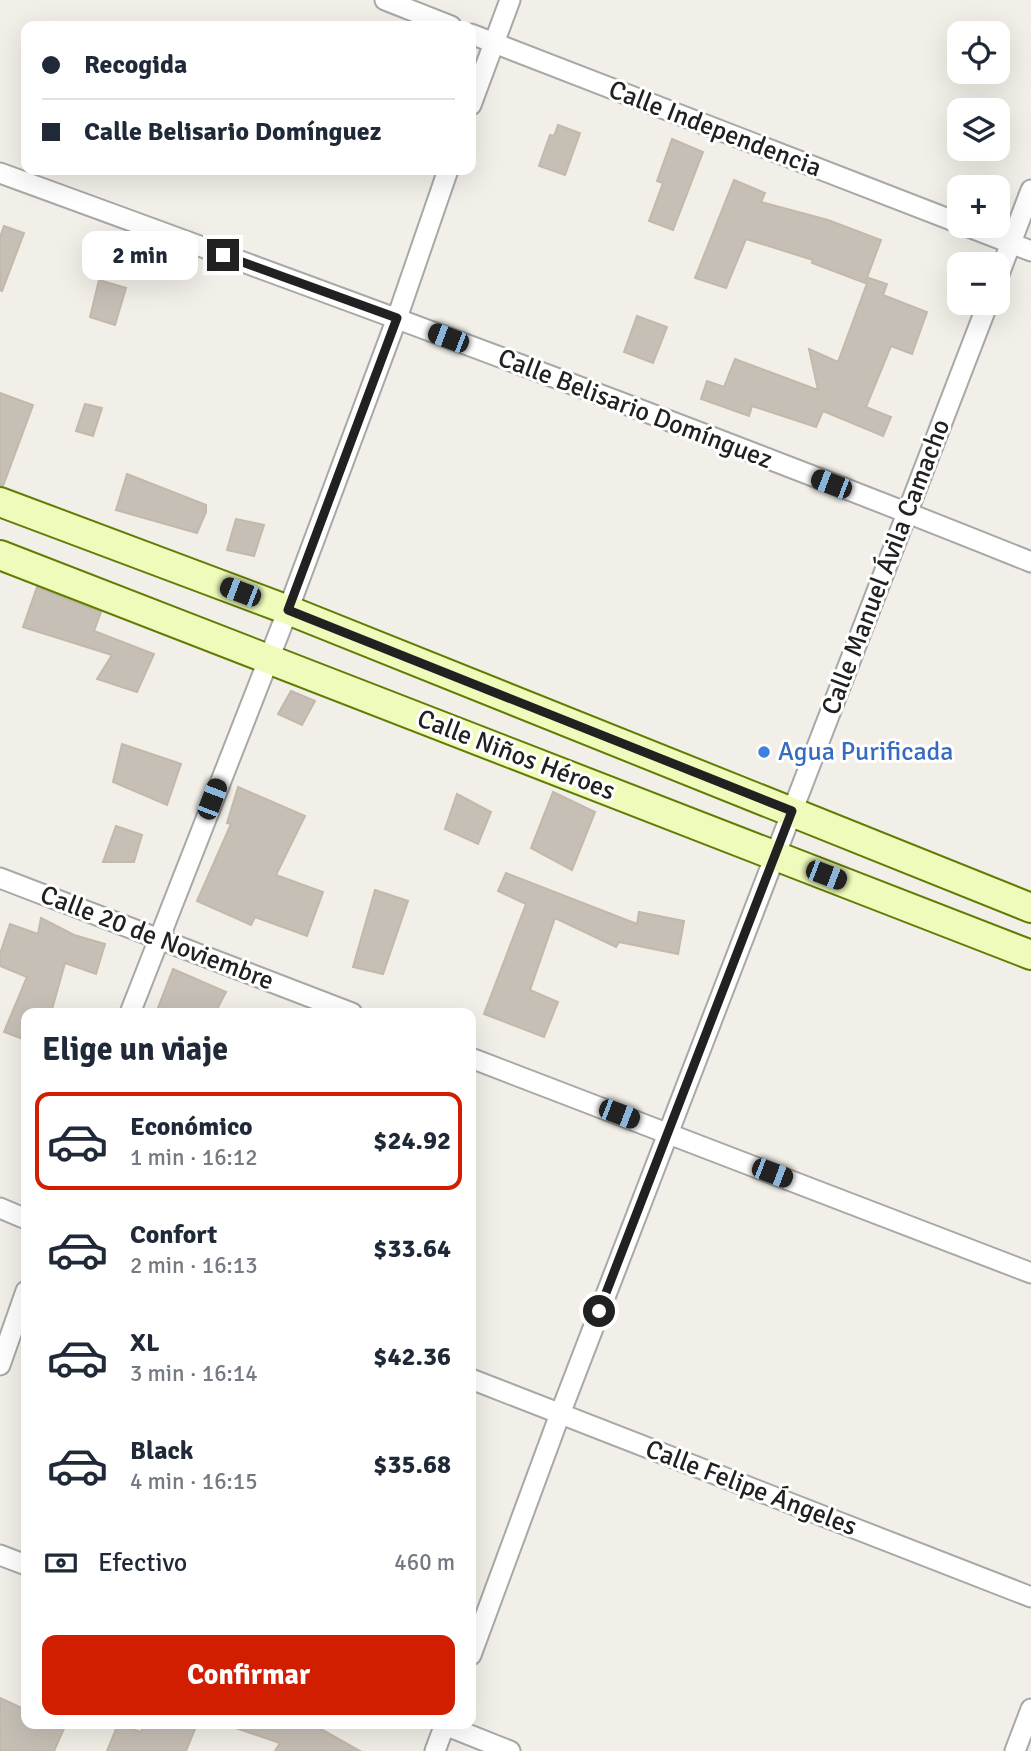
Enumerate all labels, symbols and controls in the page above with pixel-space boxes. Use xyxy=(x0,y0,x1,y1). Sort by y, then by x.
map controls xyxy=(947,21,1010,315)
button: locate xyxy=(947,21,1010,84)
text: Recogida xyxy=(84,49,187,81)
street label: Calle Independencia xyxy=(604,74,826,184)
button: layers xyxy=(947,98,1010,161)
text: Calle Belisario Domínguez xyxy=(84,116,381,148)
button: + xyxy=(947,175,1010,238)
callout: 2 min xyxy=(83,230,198,280)
route end xyxy=(207,239,239,271)
text: 2 min xyxy=(112,241,168,270)
button: − xyxy=(947,252,1010,315)
car xyxy=(425,321,472,355)
street label: Calle Belisario Domínguez xyxy=(493,342,777,476)
street label: Calle Manuel Ávila Camacho xyxy=(815,415,957,719)
car xyxy=(808,467,855,501)
car xyxy=(217,575,264,609)
street label: Calle Niños Héroes xyxy=(413,703,619,807)
place label: Agua Purificada xyxy=(778,736,954,768)
marker: Agua Purificada xyxy=(756,744,772,760)
car xyxy=(195,776,230,822)
car xyxy=(803,858,850,892)
street label: Calle 20 de Noviembre xyxy=(36,879,278,997)
text: Elige un viaje xyxy=(42,1030,228,1069)
car xyxy=(596,1097,643,1131)
icon: car xyxy=(46,1110,109,1173)
text: Económico xyxy=(130,1111,253,1143)
text: $24.92 xyxy=(373,1125,451,1157)
text: 1 min · 16:12 xyxy=(130,1143,258,1172)
car xyxy=(749,1156,796,1190)
icon: car xyxy=(46,1218,109,1281)
text: Confort xyxy=(130,1219,217,1251)
text: $33.64 xyxy=(373,1233,451,1265)
text: 2 min · 16:13 xyxy=(130,1251,258,1280)
route start xyxy=(583,1295,615,1327)
icon: car xyxy=(46,1326,109,1389)
text: XL xyxy=(130,1327,160,1359)
text: $42.36 xyxy=(373,1341,451,1373)
text: 3 min · 16:14 xyxy=(130,1359,258,1388)
street label: Calle Felipe Ángeles xyxy=(641,1433,861,1543)
icon: car xyxy=(46,1434,109,1497)
text: Black xyxy=(130,1435,193,1467)
text: $35.68 xyxy=(373,1449,451,1481)
text: 4 min · 16:15 xyxy=(130,1467,258,1496)
icon: cash xyxy=(42,1544,80,1582)
text: Efectivo xyxy=(98,1547,187,1579)
text: 460 m xyxy=(394,1548,455,1577)
button: Confirmar xyxy=(42,1635,455,1715)

